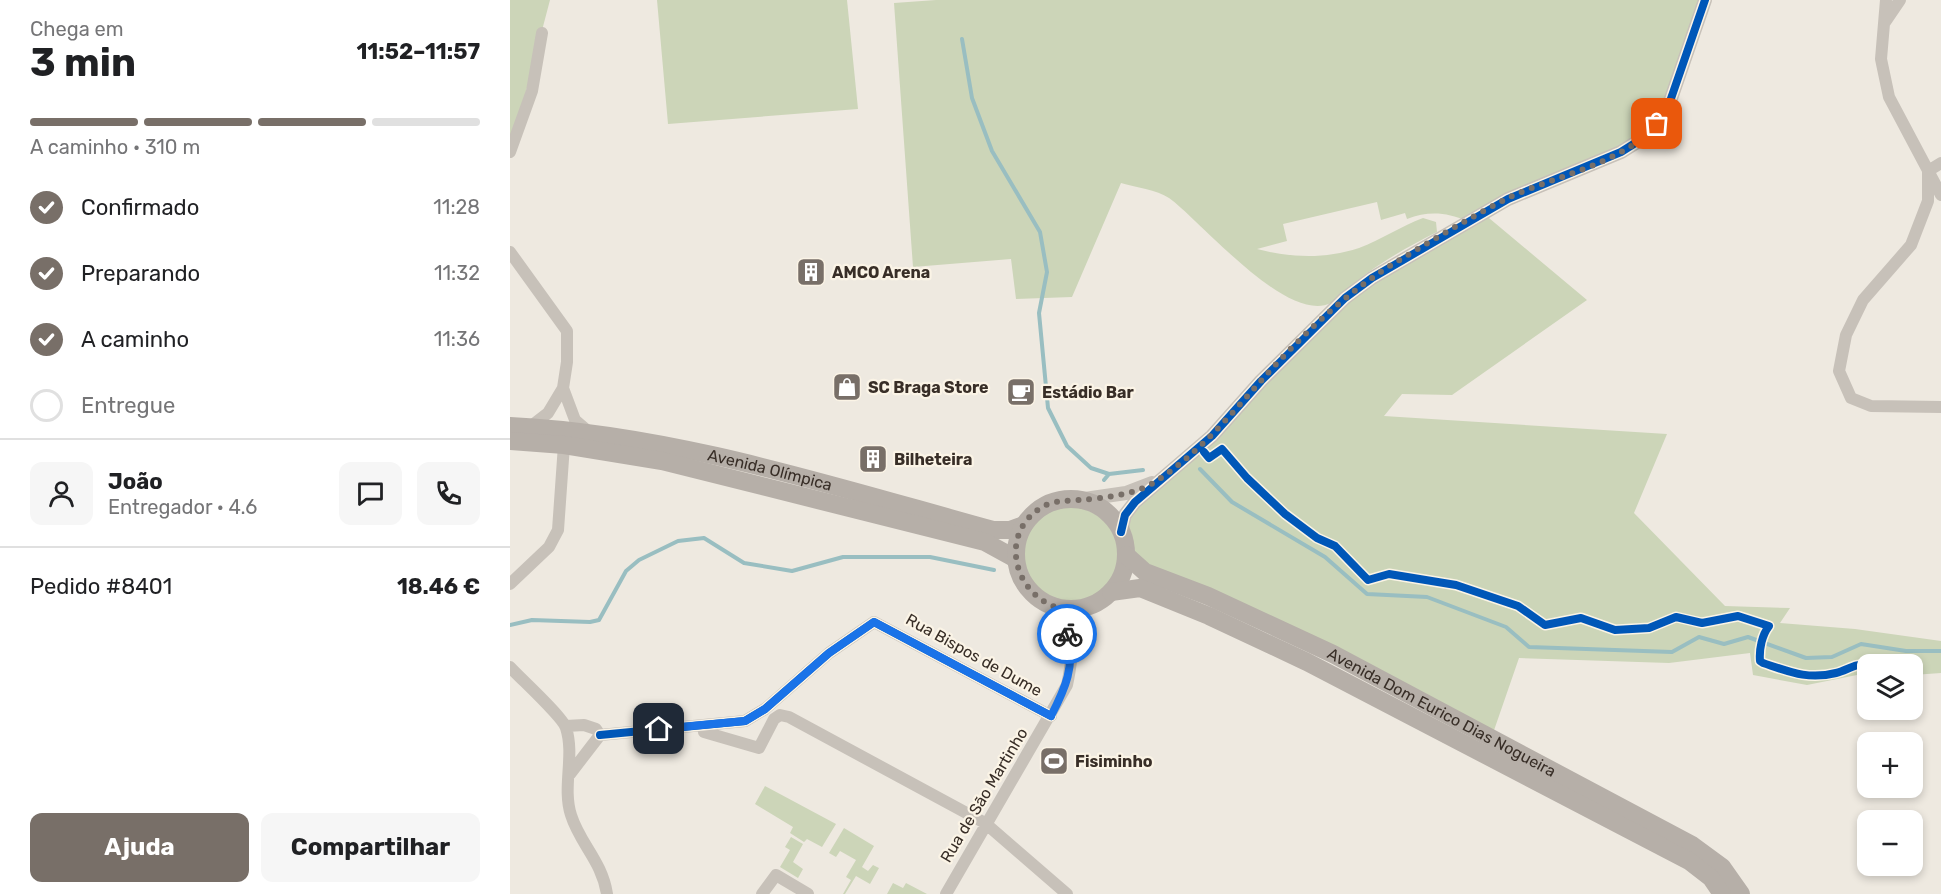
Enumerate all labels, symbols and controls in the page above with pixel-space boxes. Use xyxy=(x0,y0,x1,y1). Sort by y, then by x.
text: Chega em xyxy=(30,17,124,41)
text: 11:52–11:57 xyxy=(356,38,480,65)
text: 3 min xyxy=(30,40,136,86)
pin xyxy=(1631,98,1682,149)
icon: bag xyxy=(1640,107,1673,140)
text: A caminho · 310 m xyxy=(30,135,200,159)
icon: check xyxy=(30,191,63,224)
text: Confirmado xyxy=(81,194,199,221)
text: 11:28 xyxy=(433,195,480,219)
building icon: AMCO Arena xyxy=(795,256,827,288)
icon: check xyxy=(30,257,63,290)
text: Preparando xyxy=(81,260,200,287)
text: 11:32 xyxy=(434,261,480,285)
place label: AMCO Arena xyxy=(832,263,930,282)
icon: check xyxy=(30,323,63,356)
text: A caminho xyxy=(81,326,189,353)
text: 11:36 xyxy=(434,327,480,351)
shop icon: SC Braga Store xyxy=(831,371,863,403)
cafe icon: Estádio Bar xyxy=(1005,376,1037,408)
place label: SC Braga Store xyxy=(868,378,989,397)
place label: Estádio Bar xyxy=(1042,383,1135,402)
text: Entregue xyxy=(81,392,175,419)
building icon: Bilheteira xyxy=(857,443,889,475)
street label: Avenida Olímpica xyxy=(706,445,834,494)
place label: Bilheteira xyxy=(894,450,972,469)
button: person xyxy=(30,462,93,525)
button: chat xyxy=(339,462,402,525)
button: phone xyxy=(417,462,480,525)
text: João xyxy=(108,468,163,495)
text: Entregador · 4.6 xyxy=(108,495,257,519)
text: Pedido #8401 xyxy=(30,573,172,600)
text: 18.46 € xyxy=(397,573,480,600)
courier xyxy=(1037,604,1097,664)
street label: Rua Bispos de Dume xyxy=(903,610,1045,700)
icon: bike xyxy=(1051,618,1084,651)
street label: Avenida Dom Eurico Dias Nogueira xyxy=(1324,643,1559,780)
map controls xyxy=(1857,654,1923,876)
button: layers xyxy=(1857,654,1923,720)
pin xyxy=(633,703,684,754)
icon: home xyxy=(642,712,675,745)
street label: Rua de São Martinho xyxy=(936,724,1032,866)
button: + xyxy=(1857,732,1923,798)
sports icon: Fisiminho xyxy=(1038,745,1070,777)
place label: Fisiminho xyxy=(1075,752,1153,771)
button: − xyxy=(1857,810,1923,876)
button: Ajuda xyxy=(30,813,249,882)
button: Compartilhar xyxy=(261,813,480,882)

